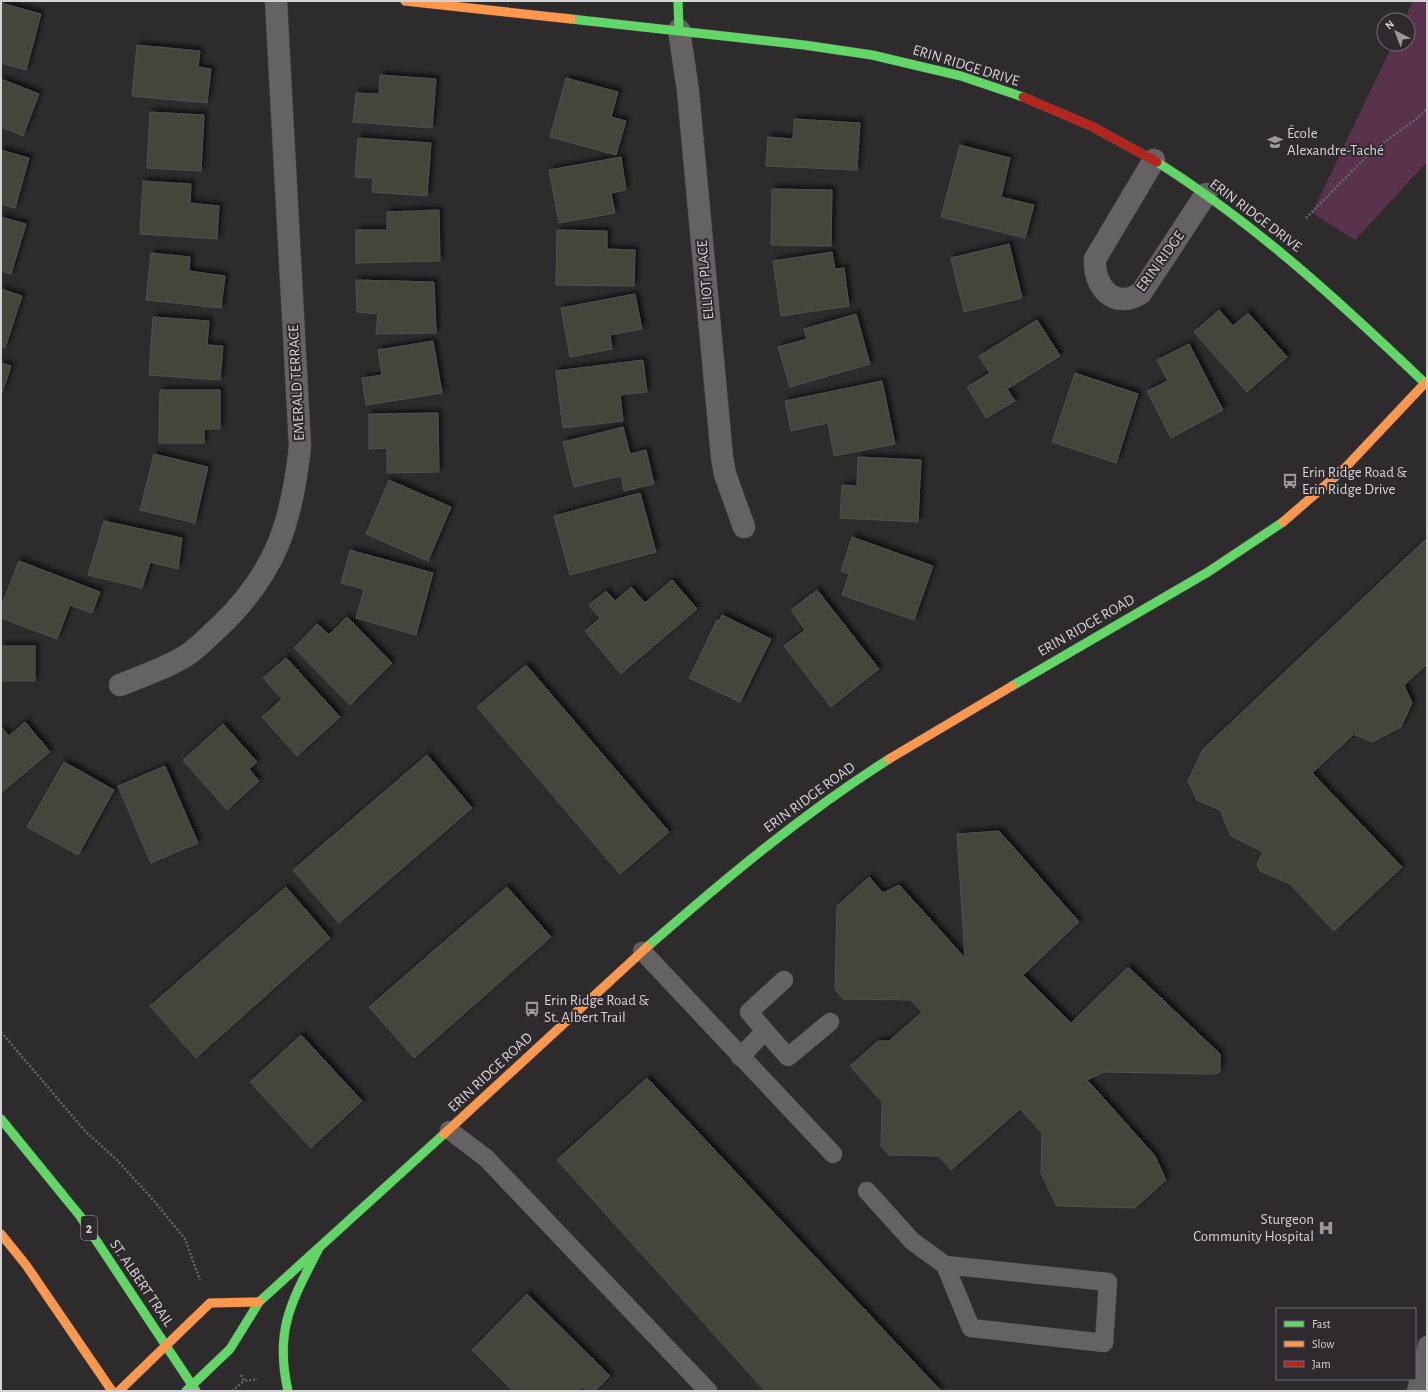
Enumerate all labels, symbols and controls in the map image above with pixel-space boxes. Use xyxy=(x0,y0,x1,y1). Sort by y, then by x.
north arrow xyxy=(1376,12,1416,52)
text: N xyxy=(1383,18,1396,32)
street label: ERIN RIDGE DRIVE xyxy=(911,42,1021,89)
place label: École Alexandre-Taché xyxy=(1287,124,1384,158)
school or university icon: École Alexandre-Taché xyxy=(1266,133,1284,151)
street label: ERIN RIDGE DRIVE xyxy=(1207,176,1304,255)
street label: ERIN RIDGE xyxy=(1134,228,1187,294)
street label: ELLIOT PLACE xyxy=(695,240,716,320)
street label: EMERALD TERRACE xyxy=(286,324,307,441)
place label: Erin Ridge Road & Erin Ridge Drive xyxy=(1302,465,1408,497)
bus stop icon: Erin Ridge Road & Erin Ridge Drive xyxy=(1281,472,1299,490)
street label: ERIN RIDGE ROAD xyxy=(1035,592,1137,659)
street label: ERIN RIDGE ROAD xyxy=(761,759,858,835)
place label: Erin Ridge Road & St. Albert Trail xyxy=(544,993,650,1025)
bus stop icon: Erin Ridge Road & St. Albert Trail xyxy=(523,1000,541,1018)
street label: ERIN RIDGE ROAD xyxy=(445,1030,535,1115)
place label: Sturgeon Community Hospital xyxy=(1193,1212,1314,1244)
road number: 2 xyxy=(81,1216,97,1240)
hospital icon: Sturgeon Community Hospital xyxy=(1317,1219,1335,1237)
street label: ST. ALBERT TRAIL xyxy=(107,1237,177,1330)
legend xyxy=(1276,1308,1416,1380)
text: Fast xyxy=(1312,1318,1331,1330)
text: Slow xyxy=(1312,1338,1334,1350)
text: Jam xyxy=(1312,1358,1331,1370)

